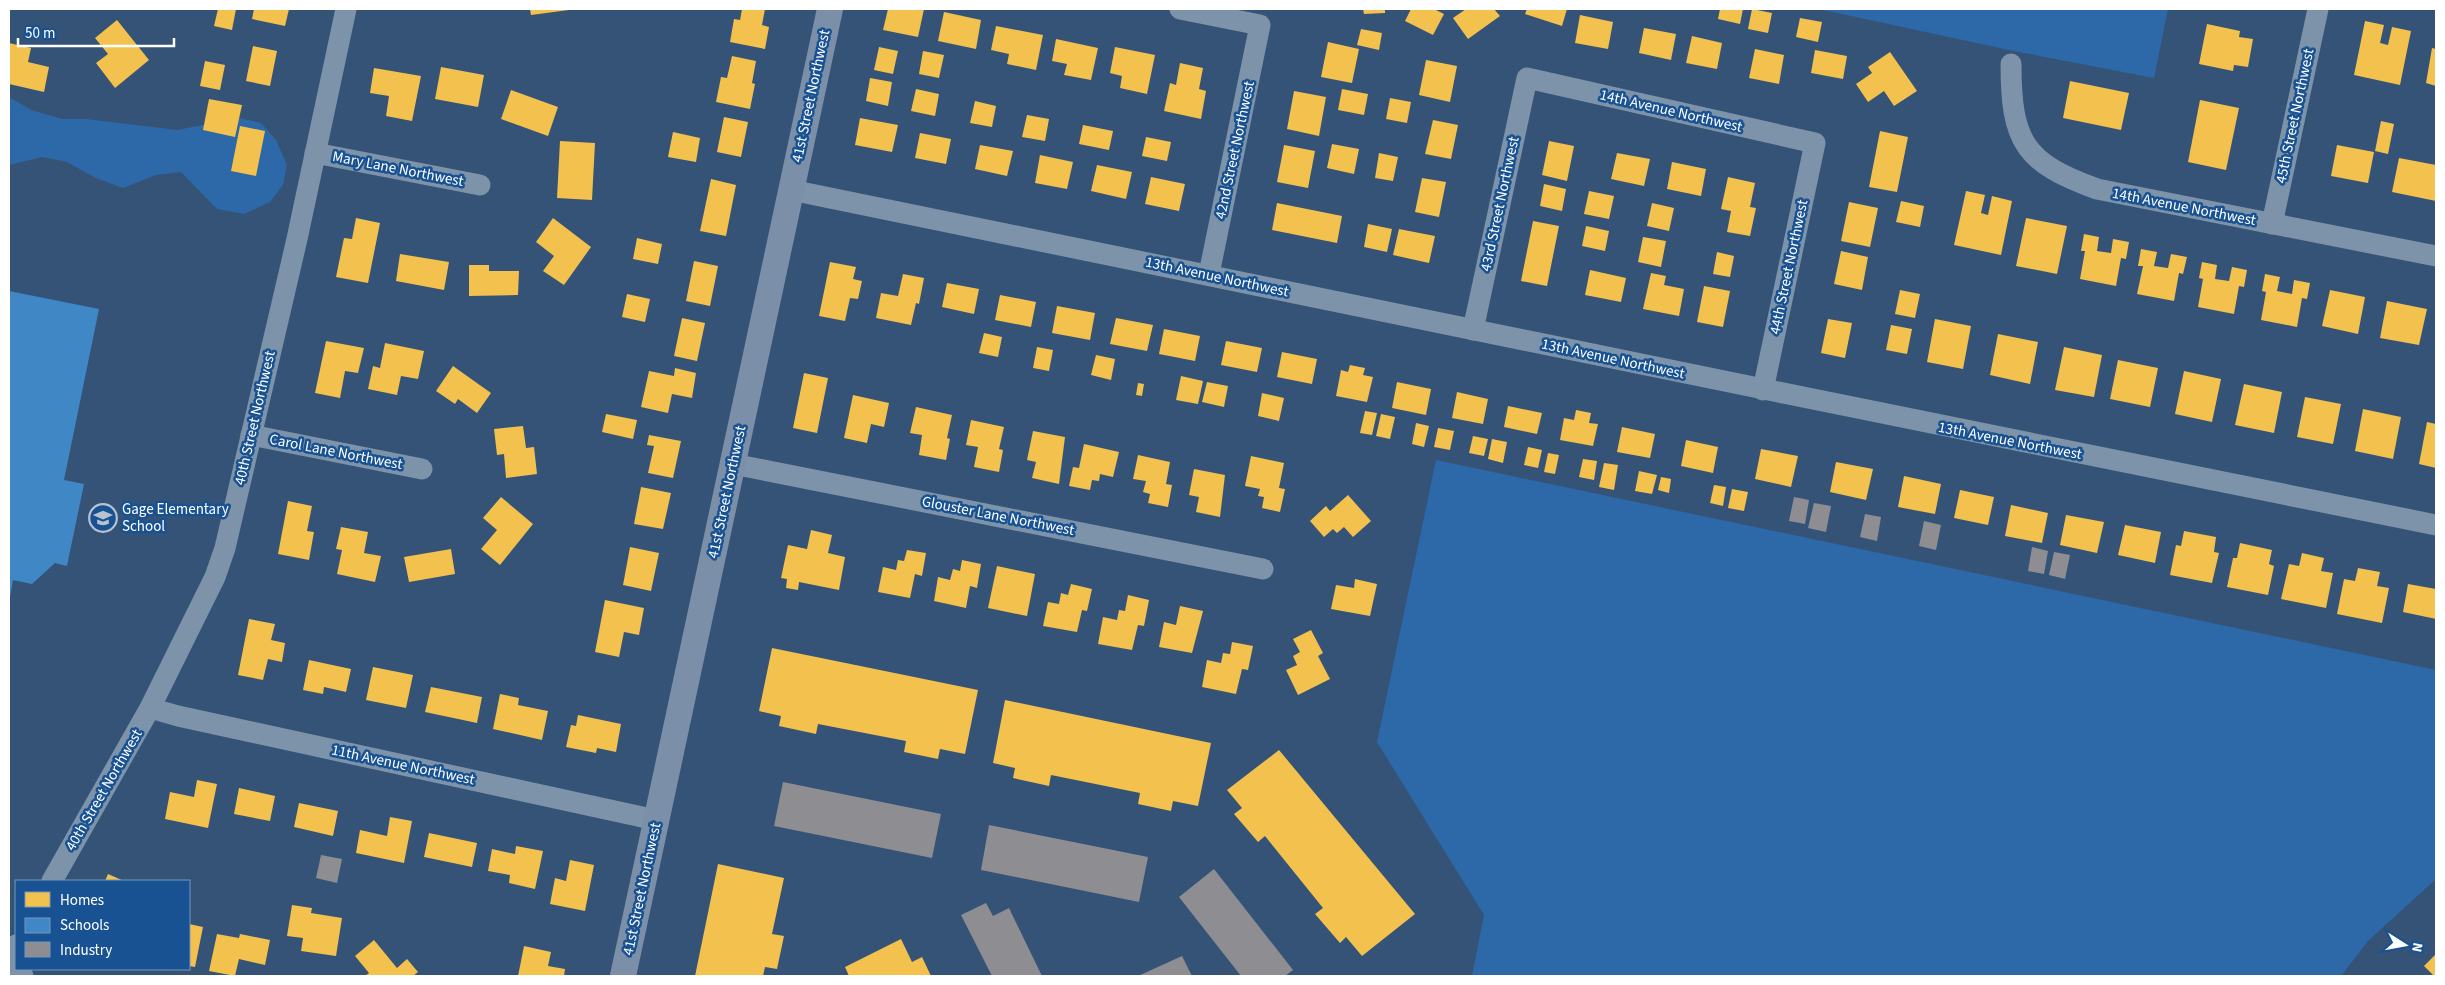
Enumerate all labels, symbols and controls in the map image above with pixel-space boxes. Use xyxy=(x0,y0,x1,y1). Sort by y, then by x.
scale bar xyxy=(18,15,174,47)
text: 50 m xyxy=(25,23,55,44)
street label: 41st Street Northwest xyxy=(787,28,835,164)
street label: 45th Street Northwest xyxy=(2270,47,2320,185)
street label: 42nd Street Northwest xyxy=(1210,79,1260,221)
street label: 14th Avenue Northwest xyxy=(1598,84,1744,138)
street label: 43rd Street Northwest xyxy=(1475,135,1525,273)
street label: Mary Lane Northwest xyxy=(331,146,465,192)
street label: 14th Avenue Northwest xyxy=(2110,183,2258,231)
street label: 44th Street Northwest xyxy=(1764,198,1814,336)
street label: 13th Avenue Northwest xyxy=(1143,252,1291,302)
street label: 13th Avenue Northwest xyxy=(1539,334,1687,384)
street label: 40th Street Northwest xyxy=(229,349,281,487)
street label: 13th Avenue Northwest xyxy=(1936,417,2084,465)
street label: 41st Street Northwest xyxy=(703,424,751,560)
street label: Carol Lane Northwest xyxy=(268,429,404,475)
street label: Glouster Lane Northwest xyxy=(920,491,1076,541)
place label: Gage Elementary School xyxy=(122,499,229,537)
school or university icon: Gage Elementary School xyxy=(88,503,118,533)
street label: 40th Street Northwest xyxy=(61,725,147,855)
street label: 11th Avenue Northwest xyxy=(329,740,477,790)
street label: 41st Street Northwest xyxy=(618,821,666,957)
legend xyxy=(15,880,190,970)
text: Homes xyxy=(60,890,104,911)
text: Schools xyxy=(60,915,109,936)
north arrow xyxy=(2380,920,2430,970)
text: Industry xyxy=(60,940,112,961)
text: N xyxy=(2406,941,2427,954)

